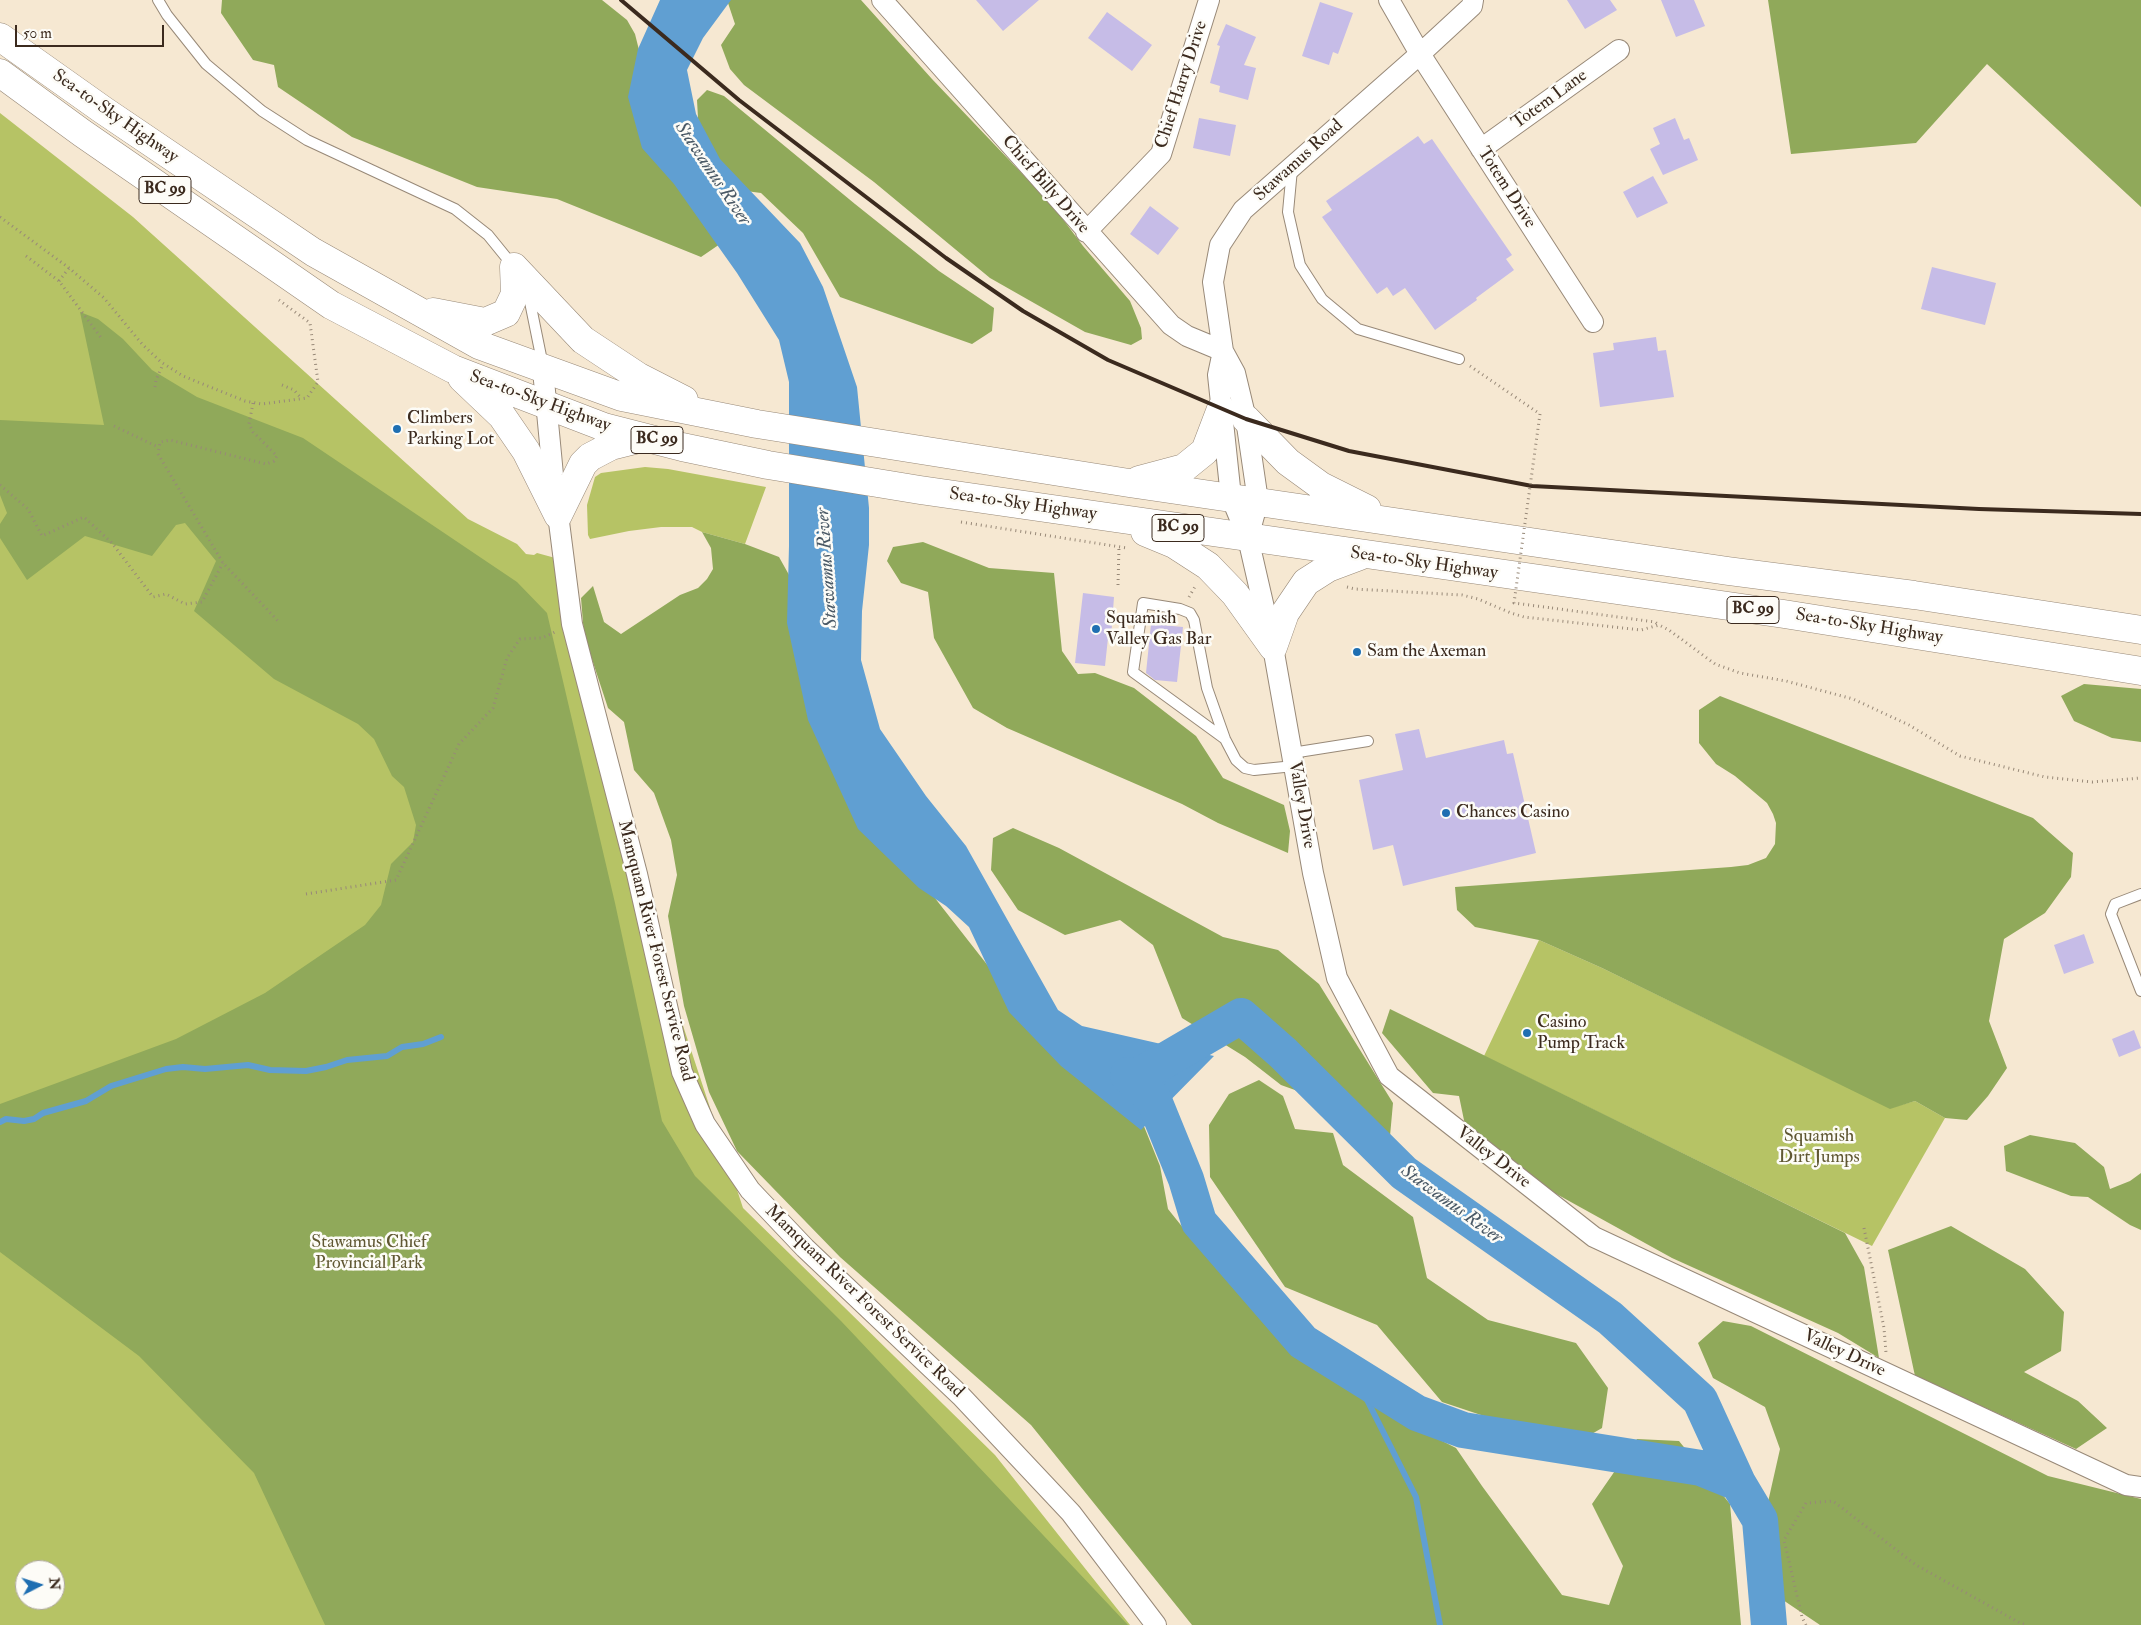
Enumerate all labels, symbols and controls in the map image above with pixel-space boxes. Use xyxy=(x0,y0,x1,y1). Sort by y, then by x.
scale bar xyxy=(18,15,166,47)
street label: Chief Harry Drive xyxy=(1151,18,1213,152)
text: 50 m xyxy=(23,24,52,43)
street label: Sea-to-Sky Highway xyxy=(48,65,182,169)
street label: Totem Lane xyxy=(1508,65,1592,135)
street label: Stawamus Road xyxy=(1250,115,1348,207)
water label: Stawamus River xyxy=(669,118,755,230)
street label: Chief Billy Drive xyxy=(996,131,1094,239)
street label: Totem Drive xyxy=(1472,144,1540,232)
road number: BC 99 xyxy=(139,176,191,204)
street label: Sea-to-Sky Highway xyxy=(466,366,614,438)
place label: Climbers Parking Lot xyxy=(407,408,494,450)
marker: Climbers Parking Lot xyxy=(391,423,403,435)
road number: BC 99 xyxy=(631,426,683,454)
street label: Sea-to-Sky Highway xyxy=(948,484,1098,526)
water label: Stawamus River xyxy=(812,507,844,629)
road number: BC 99 xyxy=(1152,514,1204,542)
street label: Sea-to-Sky Highway xyxy=(1349,543,1499,585)
road number: BC 99 xyxy=(1727,596,1779,624)
street label: Sea-to-Sky Highway xyxy=(1794,605,1944,649)
place label: Squamish Valley Gas Bar xyxy=(1106,608,1211,650)
marker: Squamish Valley Gas Bar xyxy=(1090,623,1102,635)
place label: Sam the Axeman xyxy=(1367,641,1486,663)
marker: Sam the Axeman xyxy=(1351,646,1363,658)
street label: Valley Drive xyxy=(1283,760,1319,850)
place label: Chances Casino xyxy=(1456,802,1569,824)
marker: Chances Casino xyxy=(1440,807,1452,819)
street label: Mamquam River Forest Service Road xyxy=(612,818,698,1084)
place label: Casino Pump Track xyxy=(1537,1012,1625,1054)
marker: Casino Pump Track xyxy=(1521,1027,1533,1039)
street label: Valley Drive xyxy=(1452,1122,1534,1194)
park label: Squamish Dirt Jumps xyxy=(1778,1126,1860,1168)
water label: Stawamus River xyxy=(1396,1160,1506,1250)
street label: Mamquam River Forest Service Road xyxy=(760,1201,968,1403)
park label: Stawamus Chief Provincial Park xyxy=(311,1232,427,1274)
street label: Valley Drive xyxy=(1799,1326,1889,1382)
north arrow xyxy=(15,1560,65,1610)
text: N xyxy=(45,1577,63,1591)

